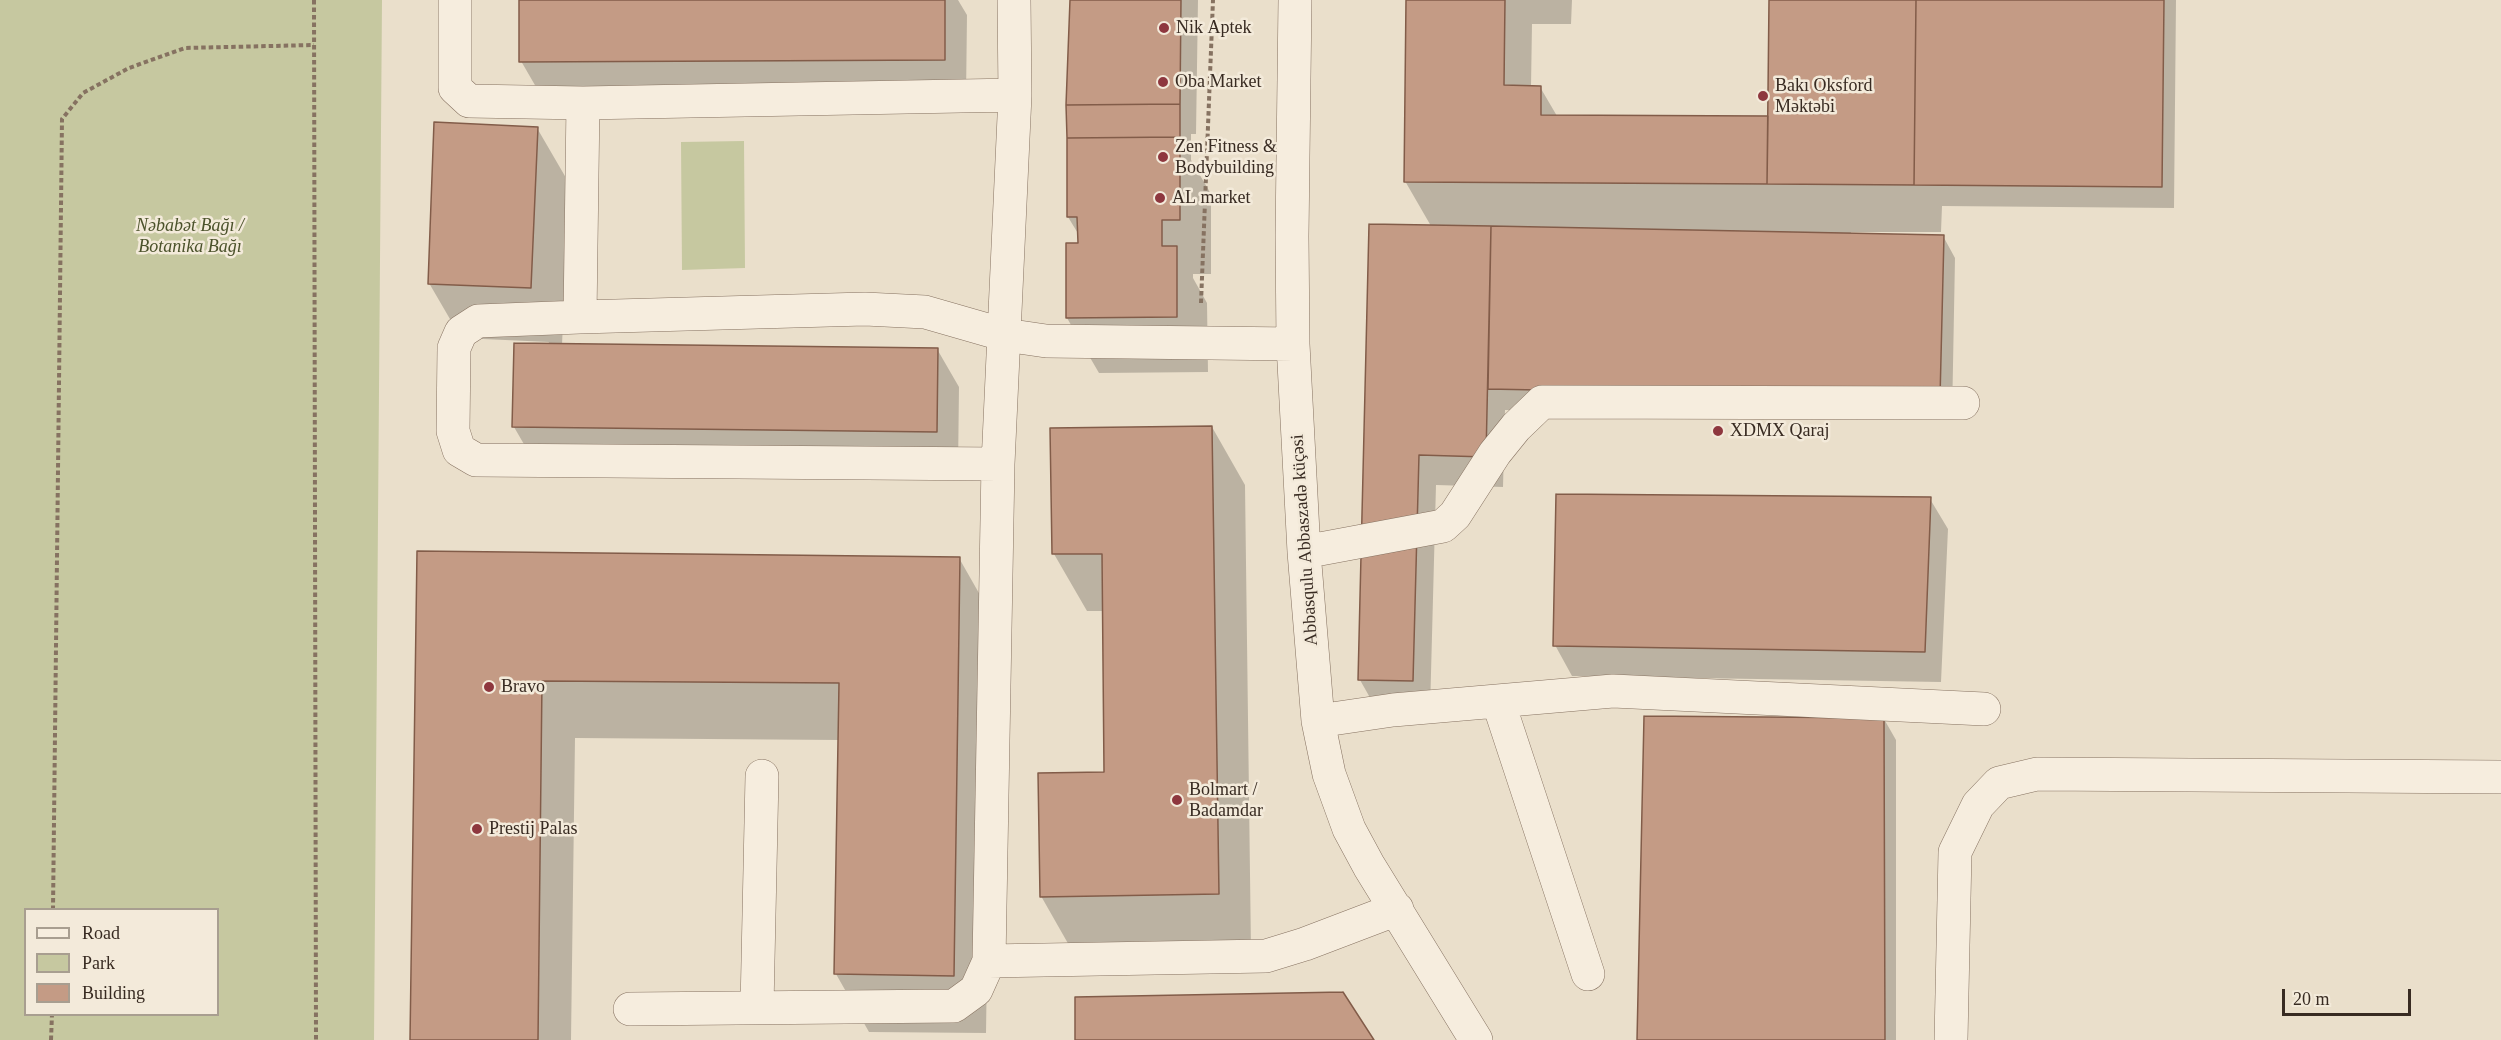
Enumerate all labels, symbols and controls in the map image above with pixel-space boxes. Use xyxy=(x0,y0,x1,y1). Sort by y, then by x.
place label: Nik Aptek xyxy=(1176,17,1251,39)
marker: Nik Aptek xyxy=(1157,21,1171,35)
place label: Oba Market xyxy=(1175,71,1261,93)
marker: Oba Market xyxy=(1156,75,1170,89)
place label: Bakı Oksford Məktəbi xyxy=(1775,75,1872,118)
marker: Bakı Oksford Məktəbi xyxy=(1756,89,1770,103)
place label: Zen Fitness & Bodybuilding xyxy=(1175,136,1277,178)
marker: Zen Fitness & Bodybuilding xyxy=(1156,150,1170,164)
place label: AL market xyxy=(1172,187,1250,209)
marker: AL market xyxy=(1153,191,1167,205)
park label: Nəbabət Bağı / Botanika Bağı xyxy=(136,215,244,258)
place label: XDMX Qaraj xyxy=(1730,420,1829,442)
marker: XDMX Qaraj xyxy=(1711,424,1725,438)
street label: Abbasqulu Abbaszadə küçəsi xyxy=(1287,434,1323,646)
place label: Bravo xyxy=(501,676,545,698)
marker: Bravo xyxy=(482,680,496,694)
place label: Bolmart / Badamdar xyxy=(1189,779,1263,822)
marker: Bolmart / Badamdar xyxy=(1170,793,1184,807)
place label: Prestij Palas xyxy=(489,818,577,840)
marker: Prestij Palas xyxy=(470,822,484,836)
legend xyxy=(24,908,219,1016)
text: Road xyxy=(82,923,120,943)
text: Park xyxy=(82,953,115,973)
scale bar xyxy=(2285,977,2414,1015)
text: Building xyxy=(82,983,145,1003)
text: 20 m xyxy=(2293,989,2330,1009)

